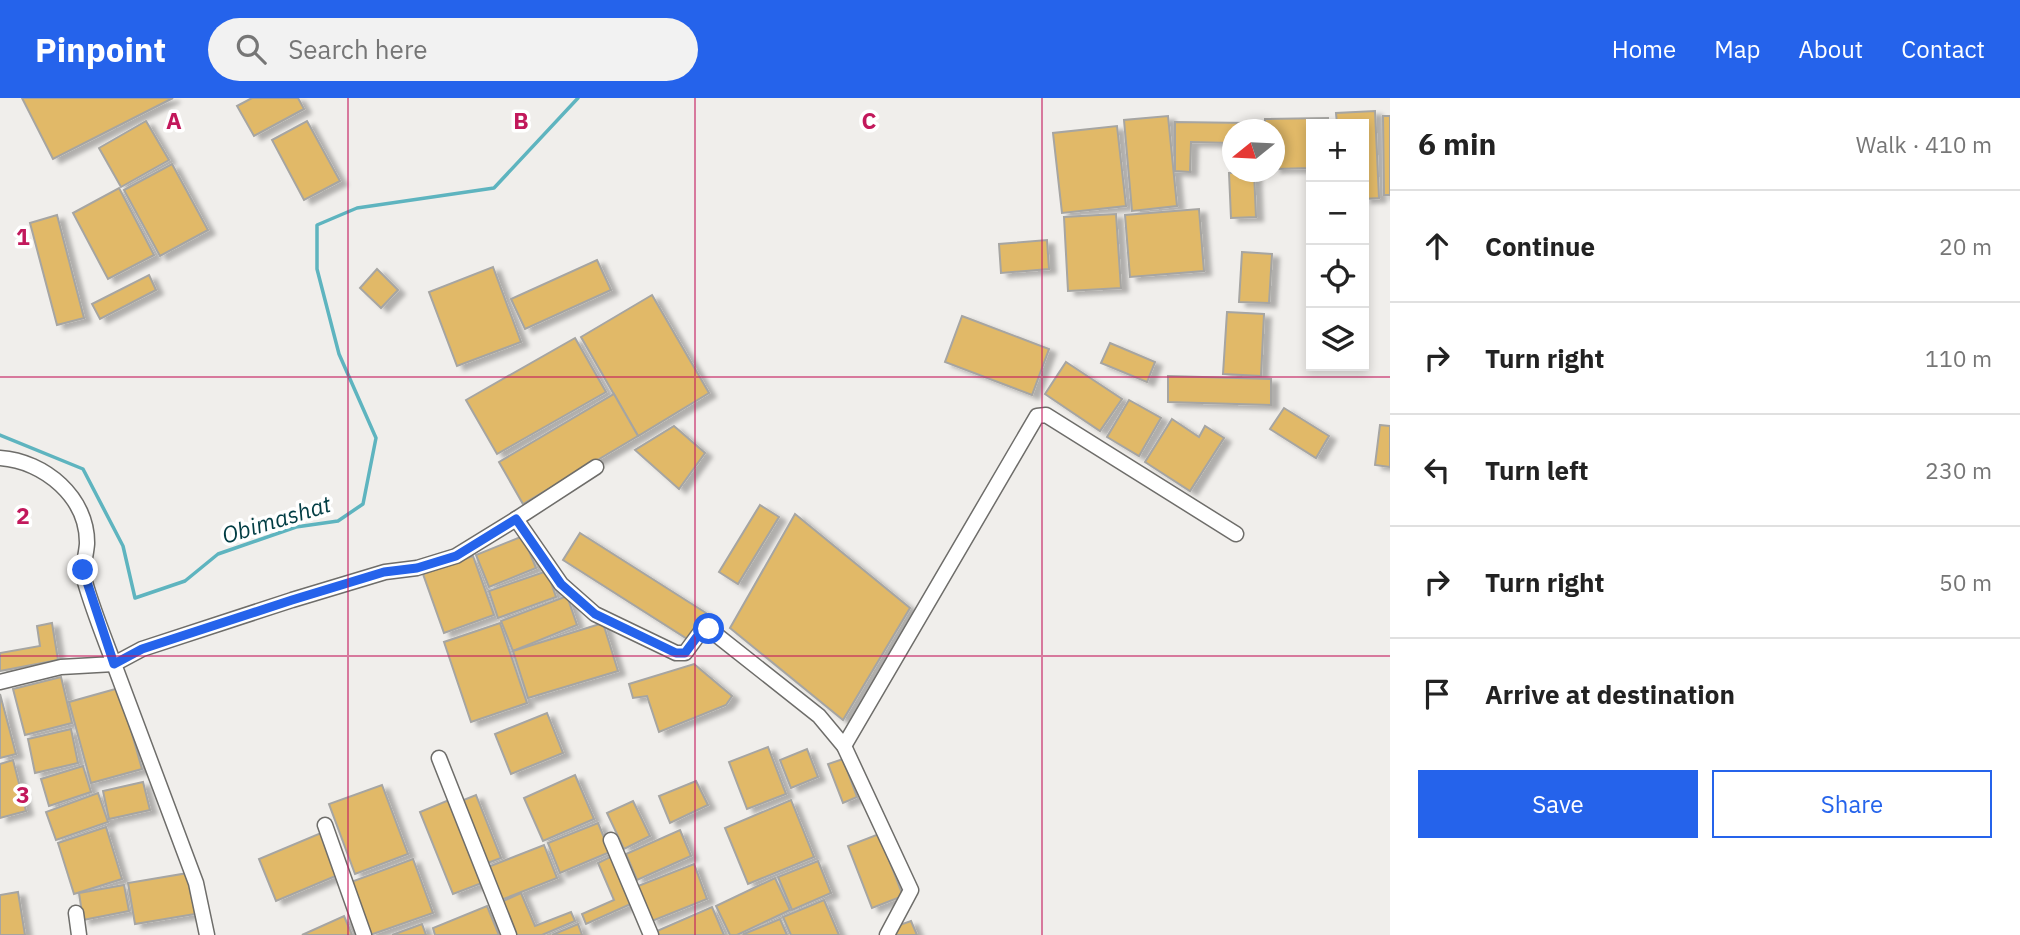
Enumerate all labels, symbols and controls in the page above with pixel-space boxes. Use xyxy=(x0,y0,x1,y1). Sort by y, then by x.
search box xyxy=(208,18,698,81)
text: Pinpoint xyxy=(35,28,166,71)
icon: search xyxy=(232,30,270,68)
text: Search here xyxy=(288,32,428,66)
text: Home xyxy=(1612,33,1676,65)
text: Map xyxy=(1714,33,1760,65)
text: About xyxy=(1798,33,1863,65)
text: Contact xyxy=(1901,33,1985,65)
text: A xyxy=(166,105,182,135)
text: B xyxy=(513,105,529,135)
text: C xyxy=(862,105,877,135)
north arrow xyxy=(1222,119,1285,182)
map controls xyxy=(1306,119,1369,371)
button: + xyxy=(1306,119,1369,182)
text: 6 min xyxy=(1418,124,1496,163)
text: Walk · 410 m xyxy=(1856,129,1992,159)
button: − xyxy=(1306,182,1369,245)
text: 1 xyxy=(16,221,30,251)
icon: ahead xyxy=(1418,227,1456,265)
text: Continue xyxy=(1485,229,1595,263)
text: 20 m xyxy=(1939,231,1992,261)
button: locate xyxy=(1306,245,1369,308)
button: layers xyxy=(1306,308,1369,371)
icon: right xyxy=(1418,339,1456,377)
text: Turn right xyxy=(1485,341,1604,375)
text: 110 m xyxy=(1925,343,1992,373)
icon: left xyxy=(1418,451,1456,489)
text: Turn left xyxy=(1485,453,1588,487)
text: 230 m xyxy=(1925,455,1992,485)
water label: Obimashat xyxy=(218,488,335,550)
text: 2 xyxy=(16,500,30,530)
route end xyxy=(67,554,98,585)
icon: right xyxy=(1418,563,1456,601)
text: Turn right xyxy=(1485,565,1604,599)
text: 50 m xyxy=(1939,567,1992,597)
route start xyxy=(693,613,724,644)
icon: arrive xyxy=(1418,675,1456,713)
text: Arrive at destination xyxy=(1485,677,1735,711)
button: Save xyxy=(1418,770,1698,838)
button: Share xyxy=(1712,770,1992,838)
text: 3 xyxy=(16,779,30,809)

